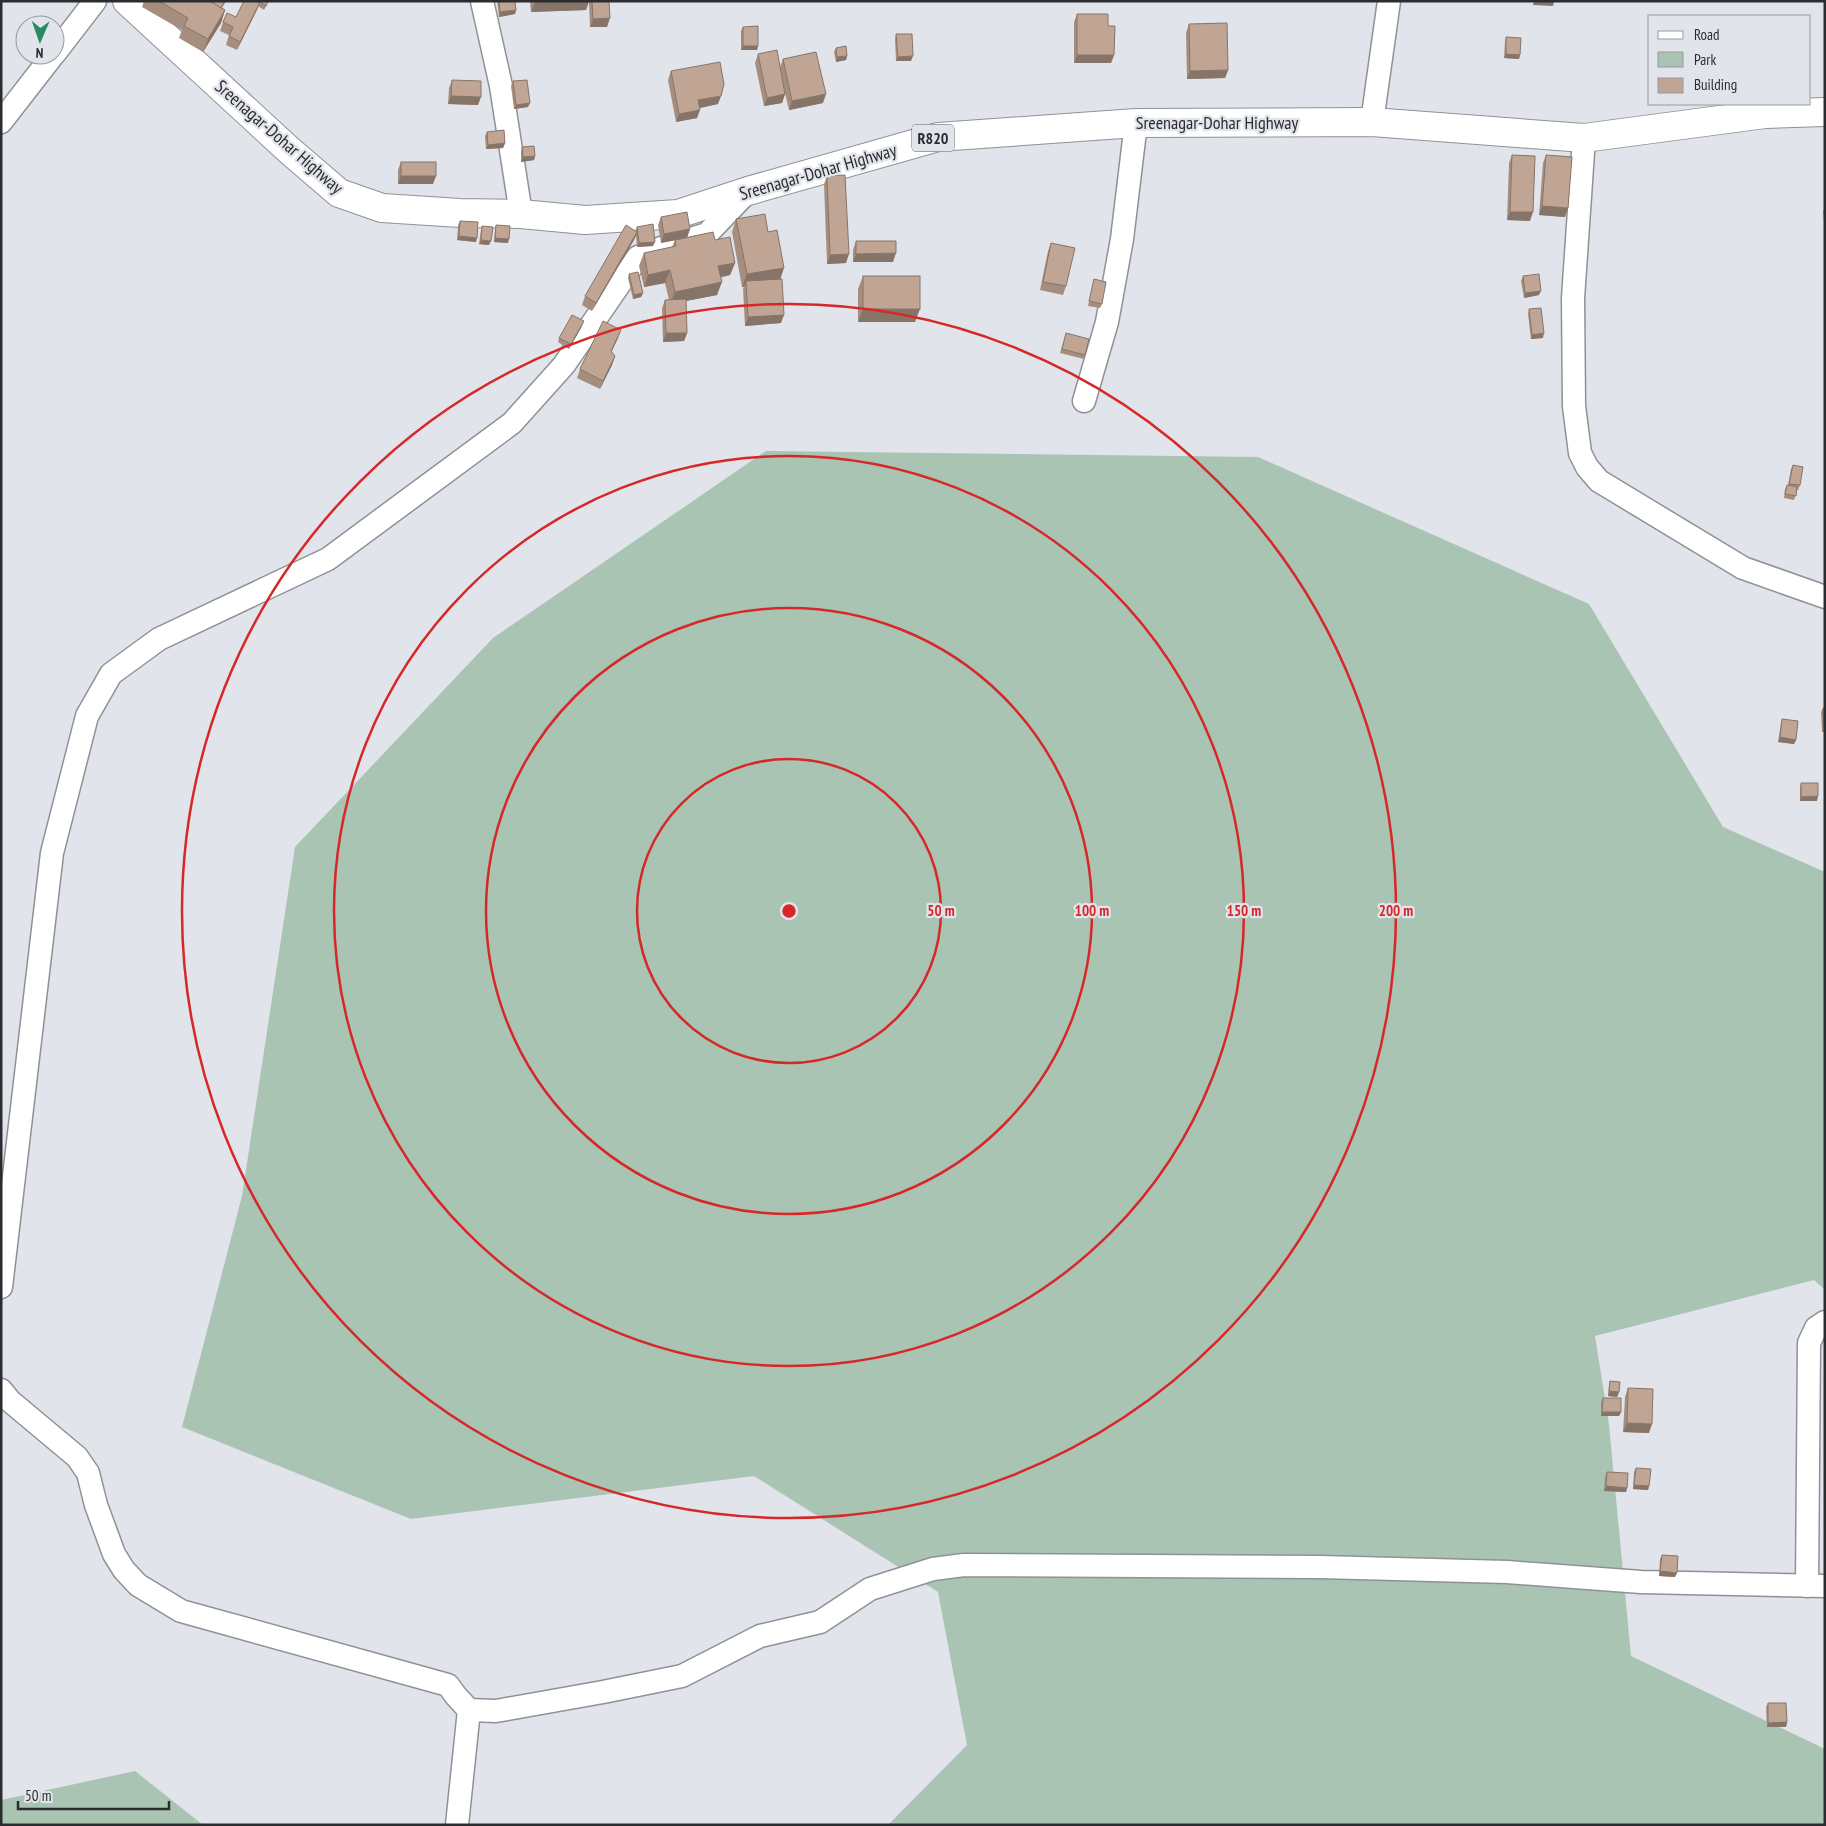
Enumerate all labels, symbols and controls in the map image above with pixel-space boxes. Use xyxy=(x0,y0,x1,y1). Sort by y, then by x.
north arrow xyxy=(15,15,65,65)
legend xyxy=(1648,15,1811,105)
text: Road xyxy=(1694,25,1720,44)
text: N xyxy=(35,44,44,62)
text: Park xyxy=(1694,50,1716,69)
street label: Sreenagar-Dohar Highway xyxy=(210,75,348,199)
text: Building xyxy=(1694,75,1737,94)
street label: Sreenagar-Dohar Highway xyxy=(1136,111,1298,134)
road number: R820 xyxy=(912,125,954,152)
street label: Sreenagar-Dohar Highway xyxy=(737,138,899,205)
text: 50 m xyxy=(927,901,955,920)
text: 100 m xyxy=(1075,901,1109,920)
text: 150 m xyxy=(1227,901,1261,920)
text: 200 m xyxy=(1379,901,1413,920)
centre of rings xyxy=(780,902,798,920)
scale bar xyxy=(18,1778,169,1810)
text: 50 m xyxy=(25,1786,51,1805)

